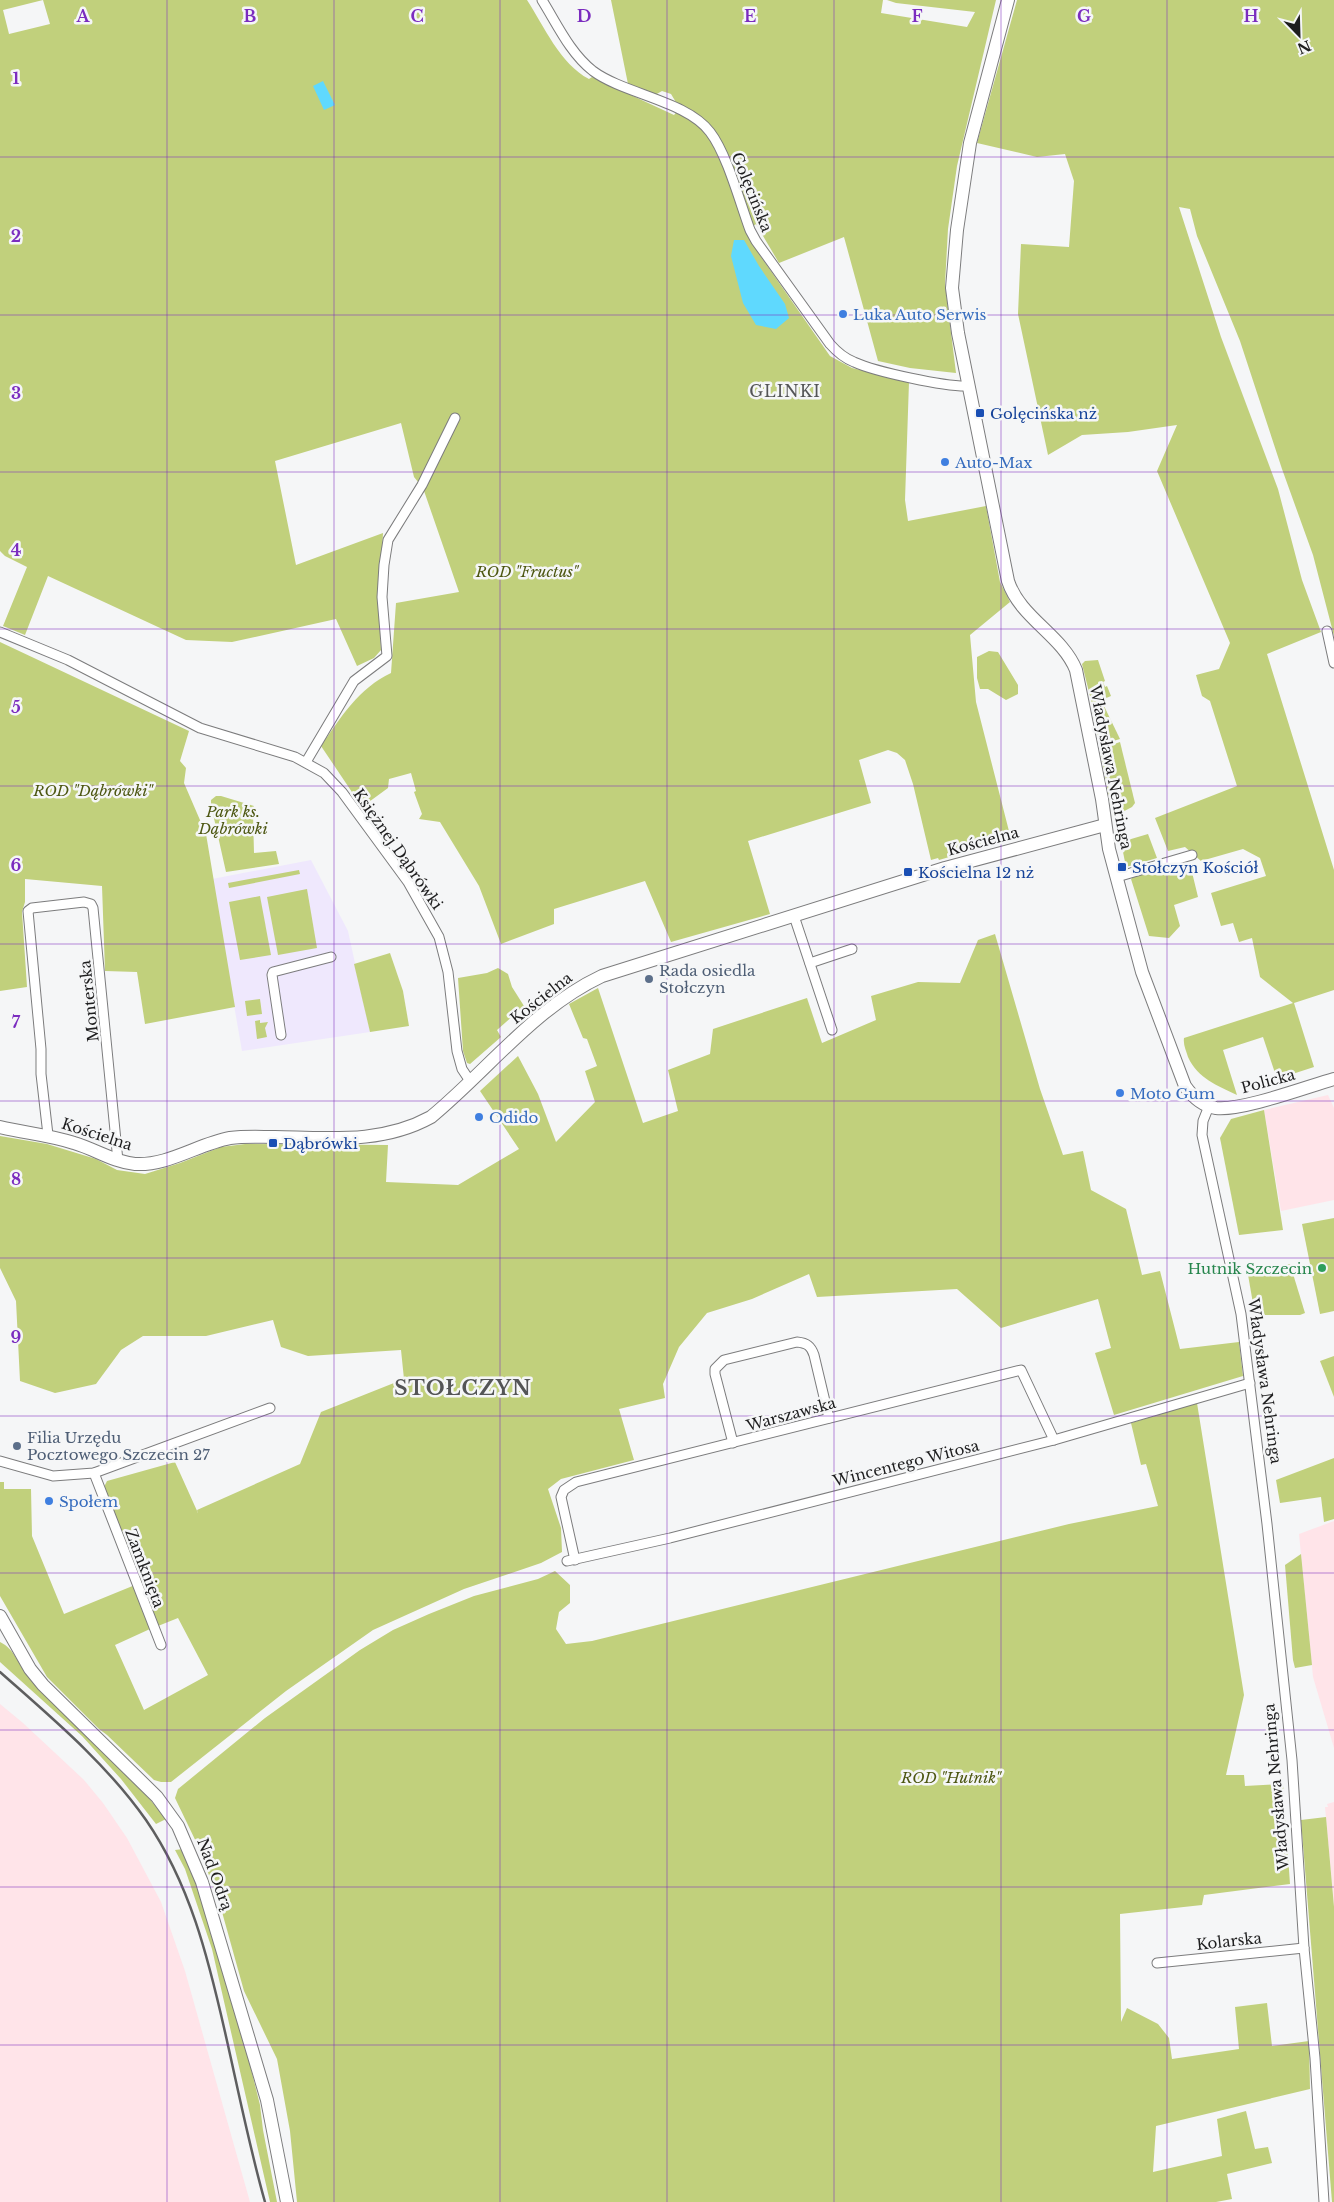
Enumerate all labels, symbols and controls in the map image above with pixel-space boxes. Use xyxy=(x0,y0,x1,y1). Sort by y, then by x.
text: A xyxy=(76,6,91,26)
text: B xyxy=(244,6,257,26)
text: C xyxy=(410,6,424,26)
text: D xyxy=(577,6,591,26)
text: E xyxy=(744,6,756,26)
text: F xyxy=(911,6,923,26)
text: G xyxy=(1077,6,1091,26)
text: H xyxy=(1243,6,1259,26)
north arrow xyxy=(1274,10,1324,60)
text: N xyxy=(1295,36,1314,58)
text: 1 xyxy=(13,68,20,88)
street label: Golęcińska xyxy=(727,149,777,235)
text: 2 xyxy=(11,226,21,246)
place label: Luka Auto Serwis xyxy=(853,305,987,324)
marker: Luka Auto Serwis xyxy=(837,308,849,320)
district label: GLINKI xyxy=(749,381,821,401)
text: 3 xyxy=(11,383,21,403)
place label: Golęcińska nż xyxy=(990,404,1097,423)
marker: Golęcińska nż xyxy=(974,407,986,419)
place label: Auto-Max xyxy=(954,453,1033,472)
marker: Auto-Max xyxy=(939,456,951,468)
text: 4 xyxy=(11,540,21,560)
park label: ROD "Fructus" xyxy=(475,562,580,581)
street label: Władysława Nehringa xyxy=(1086,682,1136,852)
text: 5 xyxy=(11,697,21,717)
park label: ROD "Dąbrówki" xyxy=(32,781,154,800)
street label: Księżnej Dąbrówki xyxy=(349,785,447,913)
park label: Park ks. Dąbrówki xyxy=(197,802,268,838)
street label: Kościelna xyxy=(945,822,1021,860)
text: 6 xyxy=(11,855,22,875)
place label: Stołczyn Kościół xyxy=(1132,858,1258,877)
marker: Stołczyn Kościół xyxy=(1116,861,1128,873)
place label: Kościelna 12 nż xyxy=(918,863,1034,882)
marker: Kościelna 12 nż xyxy=(902,866,914,878)
street label: Monterska xyxy=(75,959,103,1043)
place label: Rada osiedla Stołczyn xyxy=(659,961,756,997)
street label: Kościelna xyxy=(506,968,576,1028)
marker: Rada osiedla Stołczyn xyxy=(643,973,655,985)
text: 7 xyxy=(12,1012,21,1032)
street label: Policka xyxy=(1239,1064,1298,1097)
place label: Moto Gum xyxy=(1130,1084,1215,1103)
marker: Moto Gum xyxy=(1114,1087,1126,1099)
place label: Odido xyxy=(489,1108,539,1127)
marker: Odido xyxy=(473,1111,485,1123)
street label: Kościelna xyxy=(59,1114,135,1155)
place label: Dąbrówki xyxy=(283,1134,358,1153)
marker: Dąbrówki xyxy=(267,1137,279,1149)
text: 8 xyxy=(11,1169,21,1189)
place label: Hutnik Szczecin xyxy=(1188,1259,1312,1278)
marker: Hutnik Szczecin xyxy=(1316,1262,1328,1274)
street label: Władysława Nehringa xyxy=(1244,1296,1286,1466)
text: 9 xyxy=(11,1327,22,1347)
district label: STOŁCZYN xyxy=(394,1376,532,1400)
street label: Warszawska xyxy=(743,1393,839,1435)
place label: Filia Urzędu Pocztowego Szczecin 27 xyxy=(27,1428,210,1464)
street label: Wincentego Witosa xyxy=(830,1435,982,1491)
marker: Filia Urzędu Pocztowego Szczecin 27 xyxy=(11,1440,23,1452)
place label: Społem xyxy=(59,1492,118,1511)
marker: Społem xyxy=(43,1495,55,1507)
street label: Zamknięta xyxy=(121,1526,169,1611)
street label: Władysława Nehringa xyxy=(1259,1702,1293,1872)
park label: ROD "Hutnik" xyxy=(900,1768,1002,1787)
street label: Nad Odrą xyxy=(193,1835,237,1913)
street label: Kolarska xyxy=(1195,1928,1263,1954)

